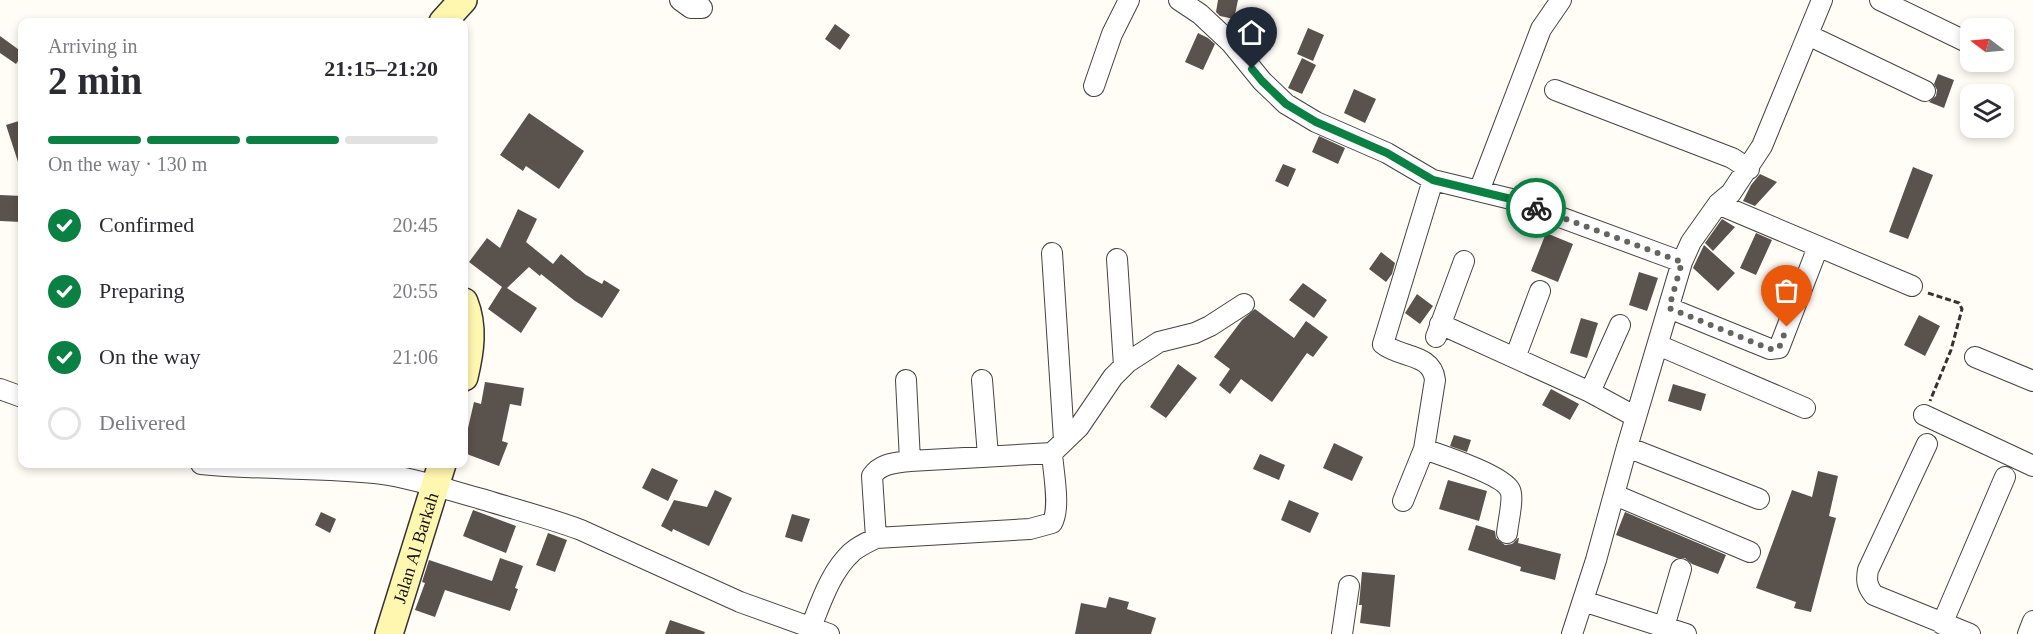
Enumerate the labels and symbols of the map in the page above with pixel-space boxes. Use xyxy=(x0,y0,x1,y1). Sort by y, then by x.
pin xyxy=(1226,7,1277,69)
north arrow xyxy=(1960,18,2014,72)
courier xyxy=(1506,178,1566,238)
pin xyxy=(1761,265,1812,327)
street label: Jalan Al Barkah xyxy=(389,490,442,606)

